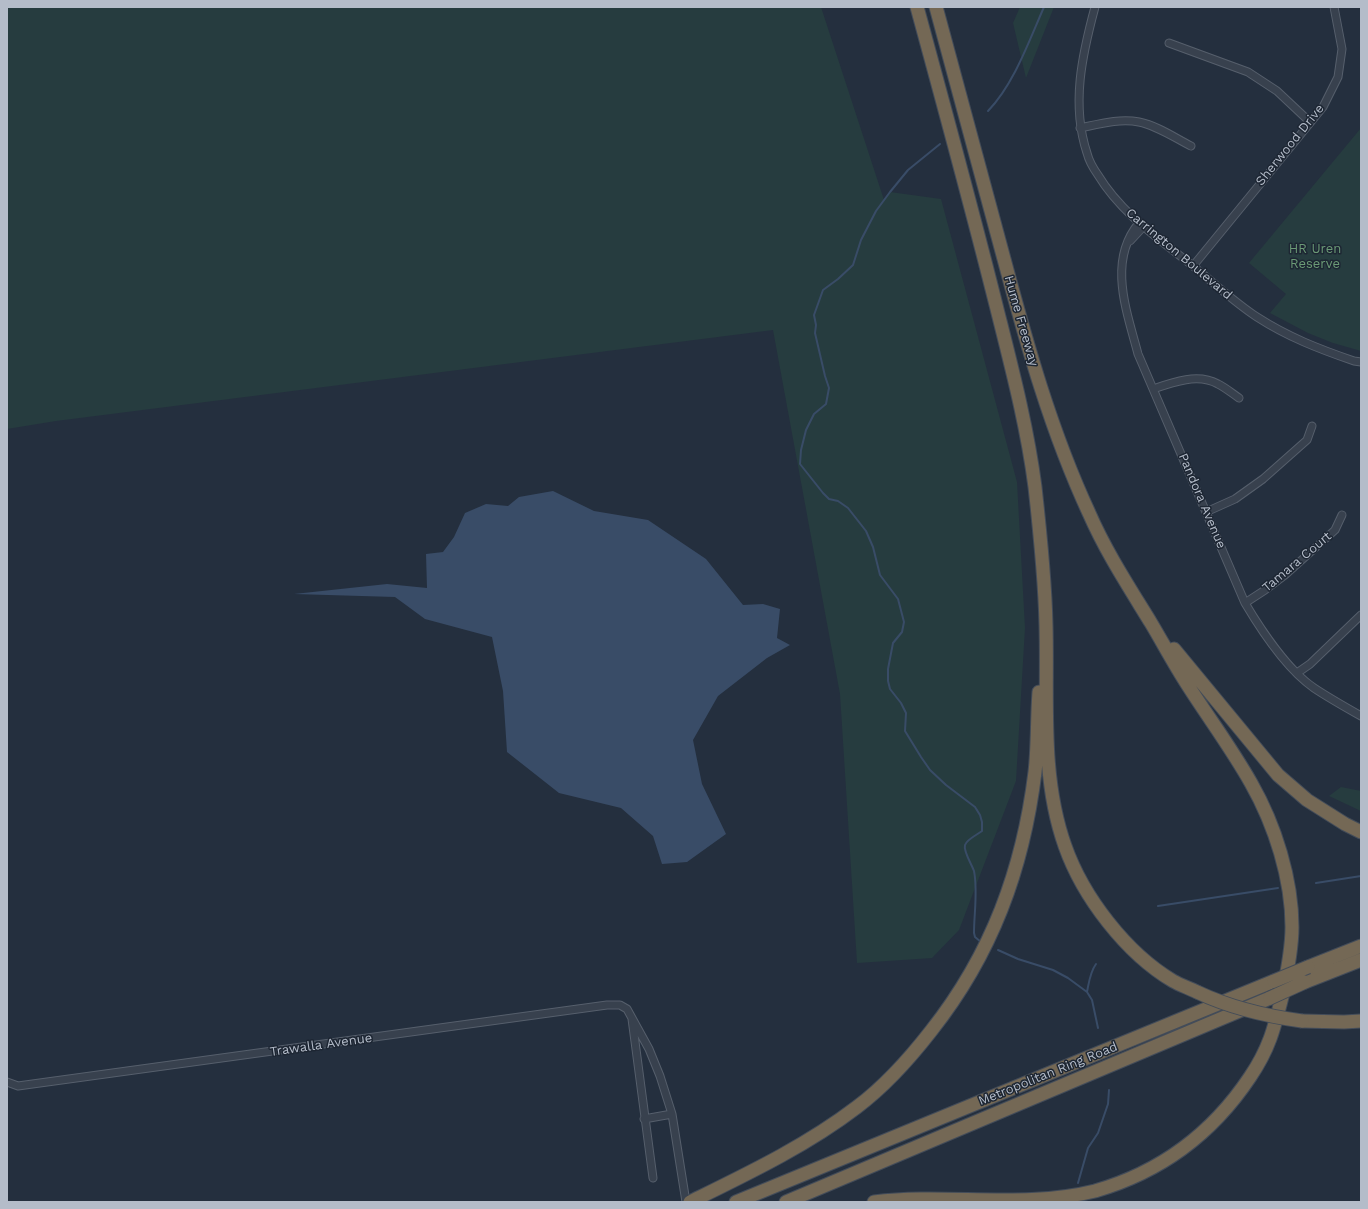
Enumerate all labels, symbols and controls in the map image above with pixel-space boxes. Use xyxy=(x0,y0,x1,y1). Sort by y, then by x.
street label: Sherwood Drive xyxy=(1252,101,1328,189)
street label: Carrington Boulevard xyxy=(1123,205,1235,303)
park label: HR Uren Reserve xyxy=(1289,241,1341,272)
street label: Hume Freeway xyxy=(1001,274,1041,368)
street label: Pandora Avenue xyxy=(1175,451,1229,551)
street label: Tamara Court xyxy=(1259,528,1335,596)
street label: Trawalla Avenue xyxy=(269,1030,373,1060)
street label: Metropolitan Ring Road xyxy=(976,1039,1120,1109)

